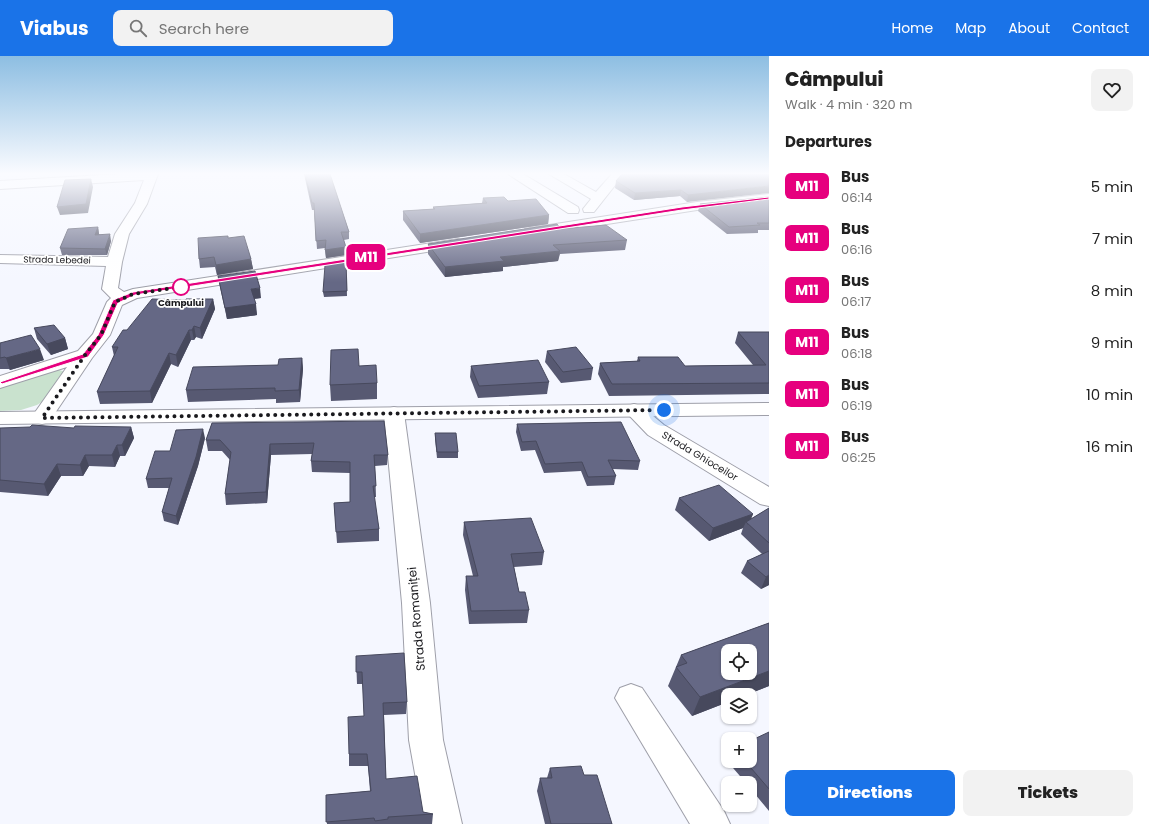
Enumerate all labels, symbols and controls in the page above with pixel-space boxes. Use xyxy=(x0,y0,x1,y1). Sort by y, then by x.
search box xyxy=(113,10,393,46)
text: Viabus xyxy=(20,15,89,42)
icon: search xyxy=(127,17,149,39)
text: Search here xyxy=(159,18,249,39)
text: Home xyxy=(891,18,933,38)
text: Map xyxy=(955,18,986,38)
text: About xyxy=(1008,18,1050,38)
text: Contact xyxy=(1072,18,1129,38)
text: Câmpului xyxy=(785,66,883,93)
button: heart xyxy=(1091,69,1133,111)
text: Walk · 4 min · 320 m xyxy=(785,95,912,114)
text: Departures xyxy=(785,131,872,152)
text: Bus xyxy=(841,166,869,187)
text: M11 xyxy=(795,176,819,196)
text: 5 min xyxy=(1091,176,1133,197)
text: 06:14 xyxy=(841,188,873,207)
text: Bus xyxy=(841,218,869,239)
text: M11 xyxy=(795,228,819,248)
text: 7 min xyxy=(1092,228,1133,249)
text: 06:16 xyxy=(841,240,873,259)
line badge: M11 xyxy=(343,244,389,270)
text: M11 xyxy=(354,247,378,267)
street label: Strada Lebedei xyxy=(23,253,91,267)
text: Bus xyxy=(841,270,869,291)
marker: Câmpului xyxy=(172,278,190,296)
text: M11 xyxy=(795,280,819,300)
text: 8 min xyxy=(1091,280,1133,301)
text: 06:17 xyxy=(841,292,871,311)
place label: Câmpului xyxy=(158,297,204,309)
text: Bus xyxy=(841,322,869,343)
text: M11 xyxy=(795,332,819,352)
text: 9 min xyxy=(1091,332,1133,353)
text: 06:18 xyxy=(841,344,873,363)
text: Bus xyxy=(841,374,869,395)
text: M11 xyxy=(795,384,819,404)
text: 10 min xyxy=(1086,384,1133,405)
text: 06:19 xyxy=(841,396,873,415)
your location xyxy=(654,400,674,420)
text: Bus xyxy=(841,426,869,447)
street label: Strada Ghioceilor xyxy=(659,427,741,485)
text: M11 xyxy=(795,436,819,456)
text: 16 min xyxy=(1086,436,1133,457)
text: 06:25 xyxy=(841,448,876,467)
street label: Strada Romaniței xyxy=(403,566,429,672)
map controls xyxy=(721,644,757,812)
button: locate xyxy=(721,644,757,680)
button: layers xyxy=(721,688,757,724)
button: + xyxy=(721,732,757,768)
button: Directions xyxy=(785,770,955,816)
button: Tickets xyxy=(963,770,1133,816)
button: − xyxy=(721,776,757,812)

